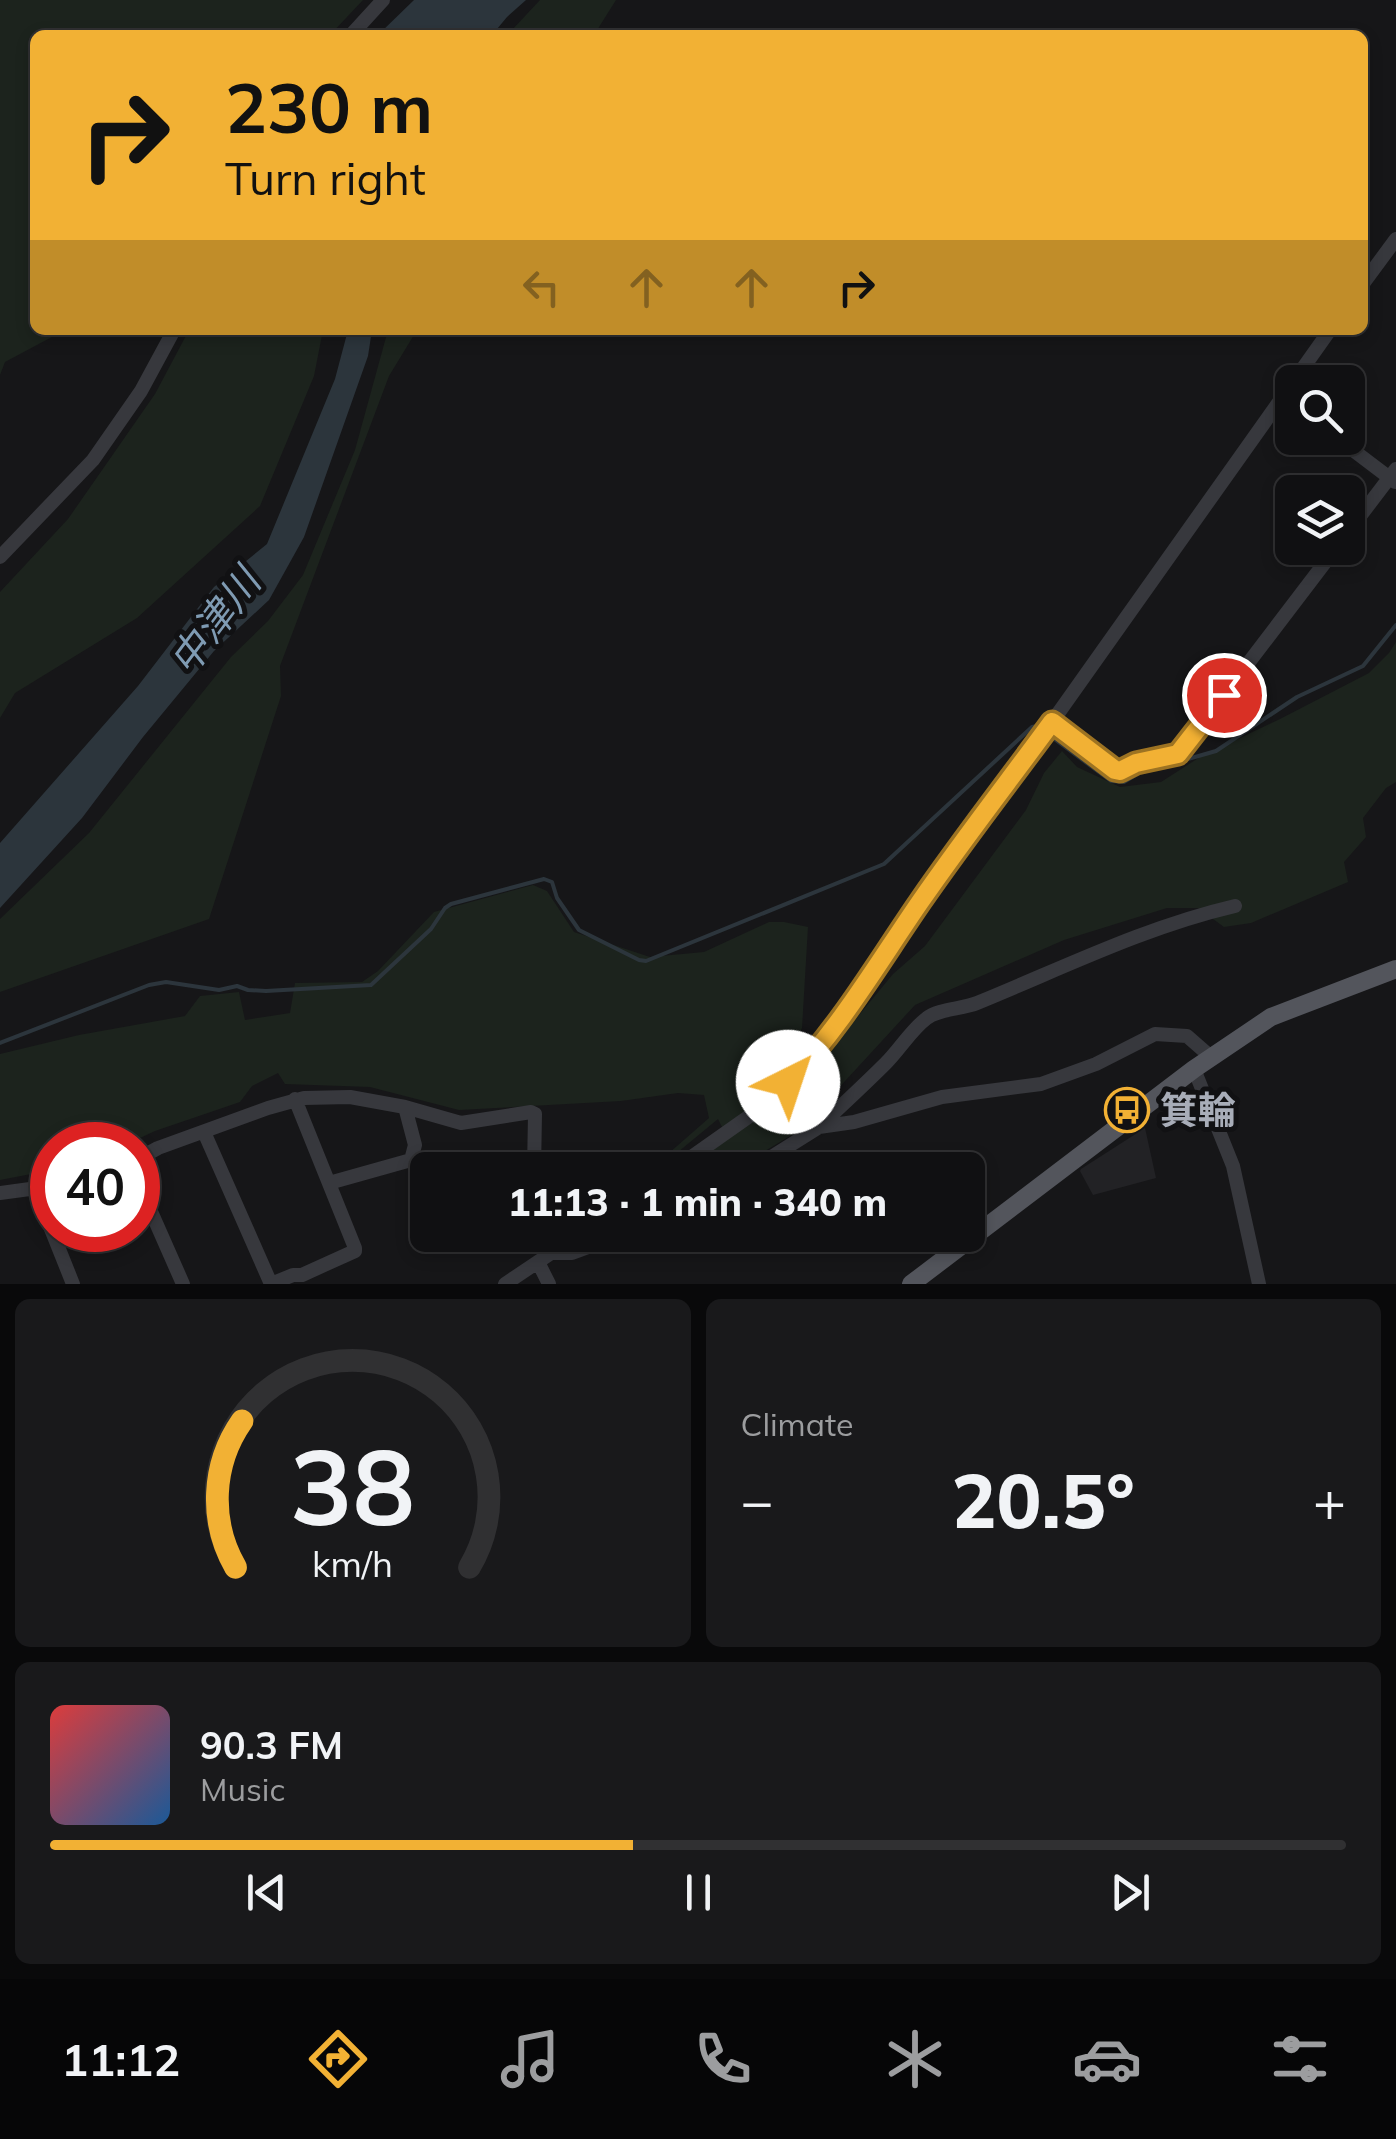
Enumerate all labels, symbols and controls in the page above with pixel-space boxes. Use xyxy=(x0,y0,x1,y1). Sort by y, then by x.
text: 230 m xyxy=(225,63,433,151)
icon: right xyxy=(60,70,190,200)
text: Turn right xyxy=(225,150,426,206)
icon: left xyxy=(514,260,569,315)
icon: ahead xyxy=(619,260,674,315)
icon: ahead xyxy=(724,260,779,315)
icon: right xyxy=(829,260,884,315)
map controls xyxy=(1275,365,1365,565)
button: search xyxy=(1275,365,1365,455)
button: layers xyxy=(1275,475,1365,565)
water label: 中津川 xyxy=(158,555,272,684)
pin xyxy=(1182,653,1267,738)
icon: arrive xyxy=(1197,668,1252,723)
position arrow xyxy=(736,1030,840,1134)
place label: 箕輪 xyxy=(1160,1086,1236,1134)
bus stop icon: 箕輪 xyxy=(1104,1087,1150,1133)
speed limit sign: 40 xyxy=(30,1122,160,1252)
text: 11:13 · 1 min · 340 m xyxy=(508,1178,887,1226)
text: Climate xyxy=(741,1404,853,1444)
text: 38 xyxy=(290,1420,415,1551)
text: 20.5° xyxy=(952,1453,1135,1547)
text: − xyxy=(741,1466,774,1535)
text: + xyxy=(1313,1466,1346,1535)
text: km/h xyxy=(312,1541,393,1586)
text: 90.3 FM xyxy=(200,1721,343,1769)
text: Music xyxy=(200,1769,285,1809)
icon: previous xyxy=(239,1865,294,1920)
icon: pause xyxy=(671,1865,726,1920)
icon: next xyxy=(1103,1865,1158,1920)
icon: directions xyxy=(303,2024,373,2094)
icon: music xyxy=(495,2024,565,2094)
icon: phone xyxy=(688,2024,758,2094)
icon: climate xyxy=(880,2024,950,2094)
icon: car xyxy=(1072,2024,1142,2094)
icon: filters xyxy=(1265,2024,1335,2094)
text: 11:12 xyxy=(61,2031,180,2087)

